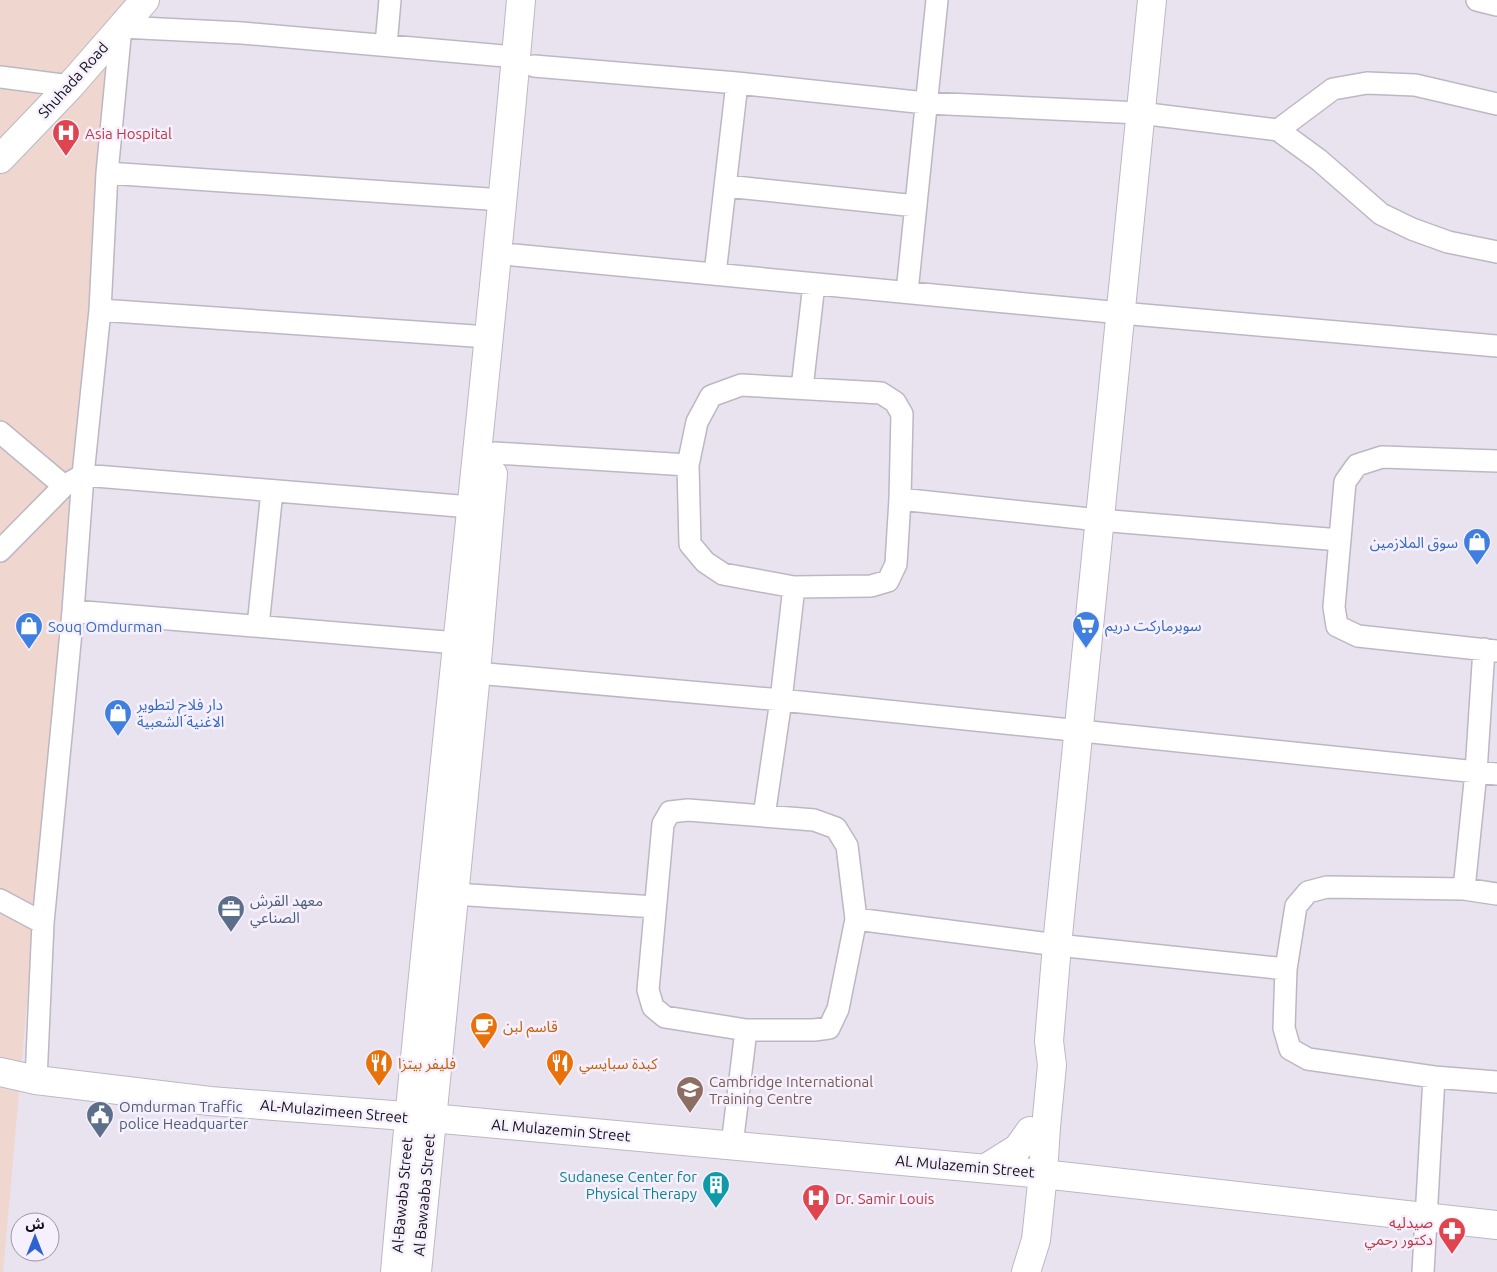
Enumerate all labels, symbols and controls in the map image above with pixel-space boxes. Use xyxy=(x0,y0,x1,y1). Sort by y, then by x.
street label: Shuhada Road xyxy=(35,39,111,121)
hospital icon: Asia Hospital xyxy=(51,118,81,157)
place label: Asia Hospital xyxy=(85,125,172,142)
shop icon: سوق الملازمين xyxy=(1462,527,1492,566)
place label: سوق الملازمين xyxy=(1370,534,1458,552)
supermarket icon: سوبرماركت دريم xyxy=(1071,610,1101,649)
shop icon: Souq Omdurman xyxy=(14,611,44,650)
place label: سوبرماركت دريم xyxy=(1105,617,1202,637)
place label: Souq Omdurman xyxy=(48,618,162,635)
place label: دار فلاح لتطوير الاغنية الشعبية xyxy=(136,696,224,730)
shop icon: دار فلاح لتطوير الاغنية الشعبية xyxy=(103,698,133,737)
place label: معهد القرش الصناعي xyxy=(250,892,323,929)
office icon: معهد القرش الصناعي xyxy=(216,894,246,933)
cafe icon: قاسم لبن xyxy=(469,1011,499,1050)
place label: قاسم لبن xyxy=(503,1018,558,1038)
restaurant icon: فليفر بيتزا xyxy=(364,1048,394,1087)
restaurant icon: كبدة سبايسي xyxy=(545,1048,575,1087)
place label: فليفر بيتزا xyxy=(398,1055,456,1073)
place label: كبدة سبايسي xyxy=(579,1055,658,1075)
place label: Cambridge International Training Centre xyxy=(709,1073,873,1107)
school or university icon: Cambridge International Training Centre xyxy=(675,1075,705,1114)
street label: AL-Mulazimeen Street xyxy=(259,1096,409,1126)
place label: Omdurman Traffic police Headquarter xyxy=(119,1098,249,1132)
public building icon: Omdurman Traffic police Headquarter xyxy=(85,1100,115,1139)
street label: AL Mulazemin Street xyxy=(491,1115,631,1145)
street label: Al Bawaaba Street xyxy=(410,1133,438,1257)
street label: Al-Bawaba Street xyxy=(388,1136,416,1254)
street label: AL Mulazemin Street xyxy=(895,1151,1035,1181)
place label: Sudanese Center for Physical Therapy xyxy=(560,1168,697,1202)
building icon: Sudanese Center for Physical Therapy xyxy=(701,1170,731,1209)
hospital icon: Dr. Samir Louis xyxy=(801,1183,831,1222)
place label: Dr. Samir Louis xyxy=(835,1190,934,1207)
north arrow xyxy=(10,1212,60,1262)
place label: صيدليه دكتور رحمي xyxy=(1365,1214,1433,1251)
text: ش xyxy=(25,1216,45,1232)
pharmacy icon: صيدليه دكتور رحمي xyxy=(1437,1216,1467,1255)

